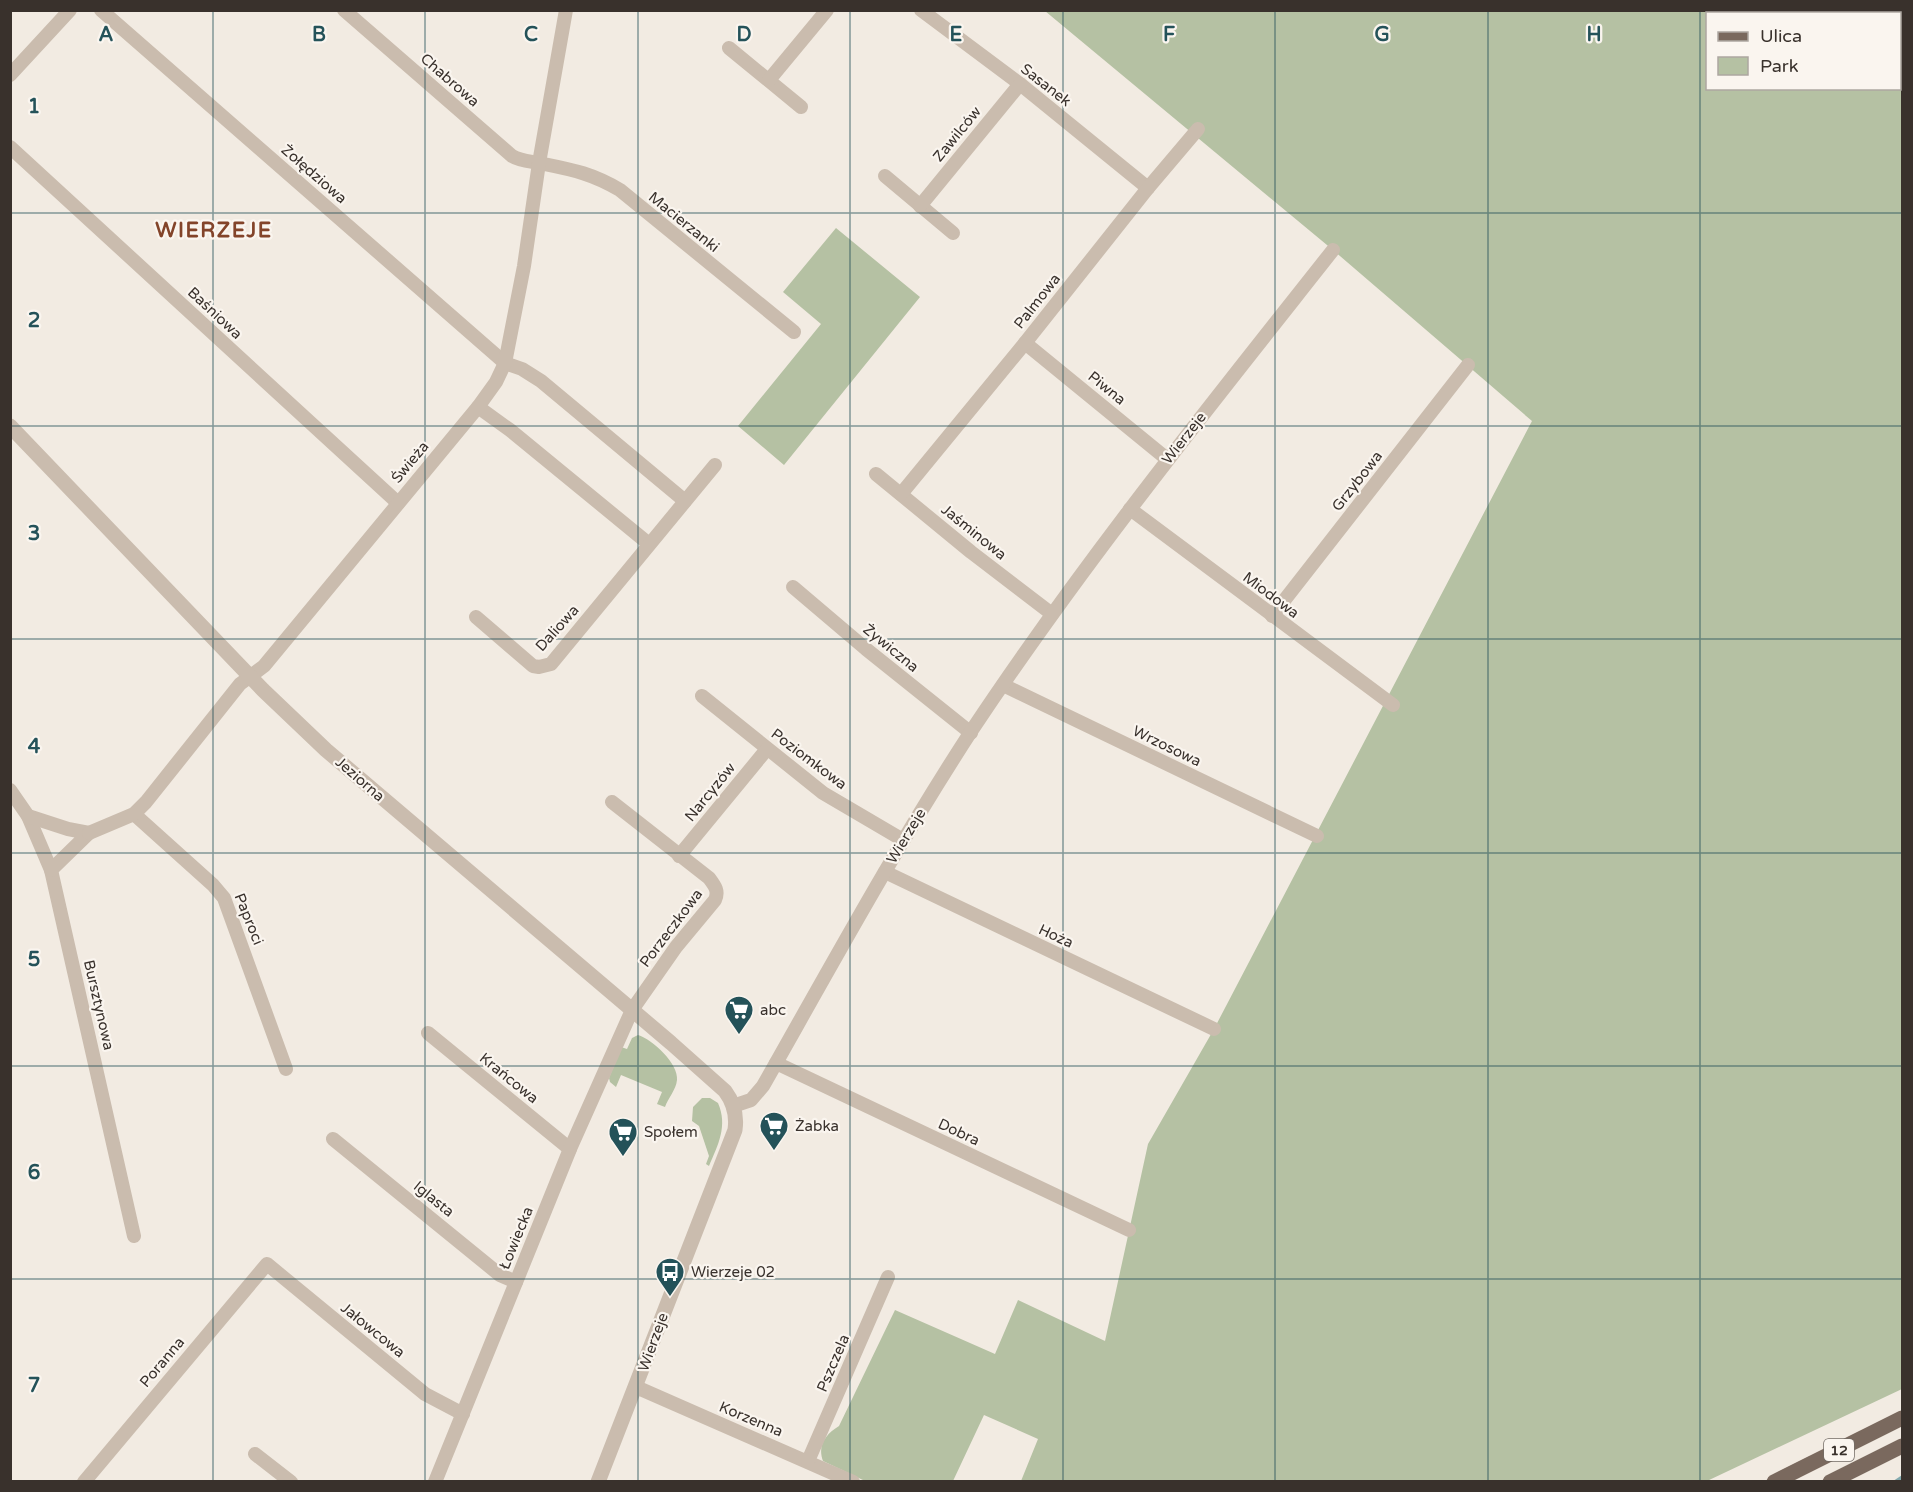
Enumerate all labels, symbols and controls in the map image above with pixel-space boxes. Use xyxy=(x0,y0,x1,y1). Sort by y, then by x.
legend xyxy=(1706,12,1901,90)
text: A xyxy=(99,23,114,47)
text: B xyxy=(312,23,326,47)
text: C xyxy=(524,23,538,47)
text: D xyxy=(736,23,752,47)
text: E xyxy=(950,23,963,47)
text: F xyxy=(1163,23,1175,47)
text: G xyxy=(1374,23,1390,47)
text: H xyxy=(1586,23,1602,47)
text: Ulica xyxy=(1760,25,1802,47)
street label: Chabrowa xyxy=(417,50,483,110)
text: Park xyxy=(1760,55,1799,77)
street label: Sasanek xyxy=(1017,60,1075,110)
text: 1 xyxy=(28,95,40,119)
street label: Zawilców xyxy=(929,103,985,165)
street label: Żołędziowa xyxy=(278,141,350,207)
street label: Macierzanki xyxy=(645,188,723,256)
district label: WIERZEJE xyxy=(155,218,273,243)
street label: Palmowa xyxy=(1010,270,1064,332)
street label: Baśniowa xyxy=(184,283,246,343)
text: 2 xyxy=(28,309,40,333)
street label: Piwna xyxy=(1085,367,1129,409)
street label: Wierzeje xyxy=(1158,408,1210,468)
street label: Świeża xyxy=(387,438,433,486)
street label: Grzybowa xyxy=(1328,447,1386,515)
street label: Jaśminowa xyxy=(938,500,1010,564)
text: 3 xyxy=(28,522,40,546)
street label: Miodowa xyxy=(1239,568,1303,622)
street label: Daliowa xyxy=(531,601,583,655)
street label: Żywiczna xyxy=(860,620,922,676)
street label: Wrzosowa xyxy=(1130,722,1204,770)
street label: Poziomkowa xyxy=(767,725,851,793)
text: 4 xyxy=(28,735,41,759)
street label: Jeziorna xyxy=(332,753,388,805)
street label: Narcyzów xyxy=(681,759,739,825)
street label: Wierzeje xyxy=(883,805,929,867)
street label: Porzeczkowa xyxy=(636,885,706,971)
street label: Paproci xyxy=(231,891,267,947)
street label: Hoża xyxy=(1036,920,1076,952)
text: 5 xyxy=(28,948,40,972)
street label: Bursztynowa xyxy=(80,958,118,1052)
supermarket icon: abc xyxy=(723,994,755,1036)
place label: abc xyxy=(760,1001,786,1019)
street label: Krańcowa xyxy=(476,1049,542,1107)
supermarket icon: Żabka xyxy=(758,1110,790,1152)
street label: Dobra xyxy=(935,1115,983,1149)
supermarket icon: Społem xyxy=(607,1116,639,1158)
place label: Żabka xyxy=(795,1117,839,1135)
place label: Społem xyxy=(644,1123,698,1141)
text: 6 xyxy=(28,1161,40,1185)
street label: Iglasta xyxy=(410,1177,458,1221)
street label: Łowiecka xyxy=(495,1204,537,1272)
bus stop icon: Wierzeje 02 xyxy=(654,1256,686,1298)
place label: Wierzeje 02 xyxy=(691,1263,775,1281)
street label: Jałowcowa xyxy=(337,1299,409,1361)
street label: Wierzeje xyxy=(634,1310,672,1374)
street label: Pszczela xyxy=(813,1332,853,1394)
street label: Poranna xyxy=(136,1333,188,1391)
text: 7 xyxy=(28,1374,40,1398)
street label: Korzenna xyxy=(716,1398,786,1440)
road number: 12 xyxy=(1824,1439,1854,1461)

